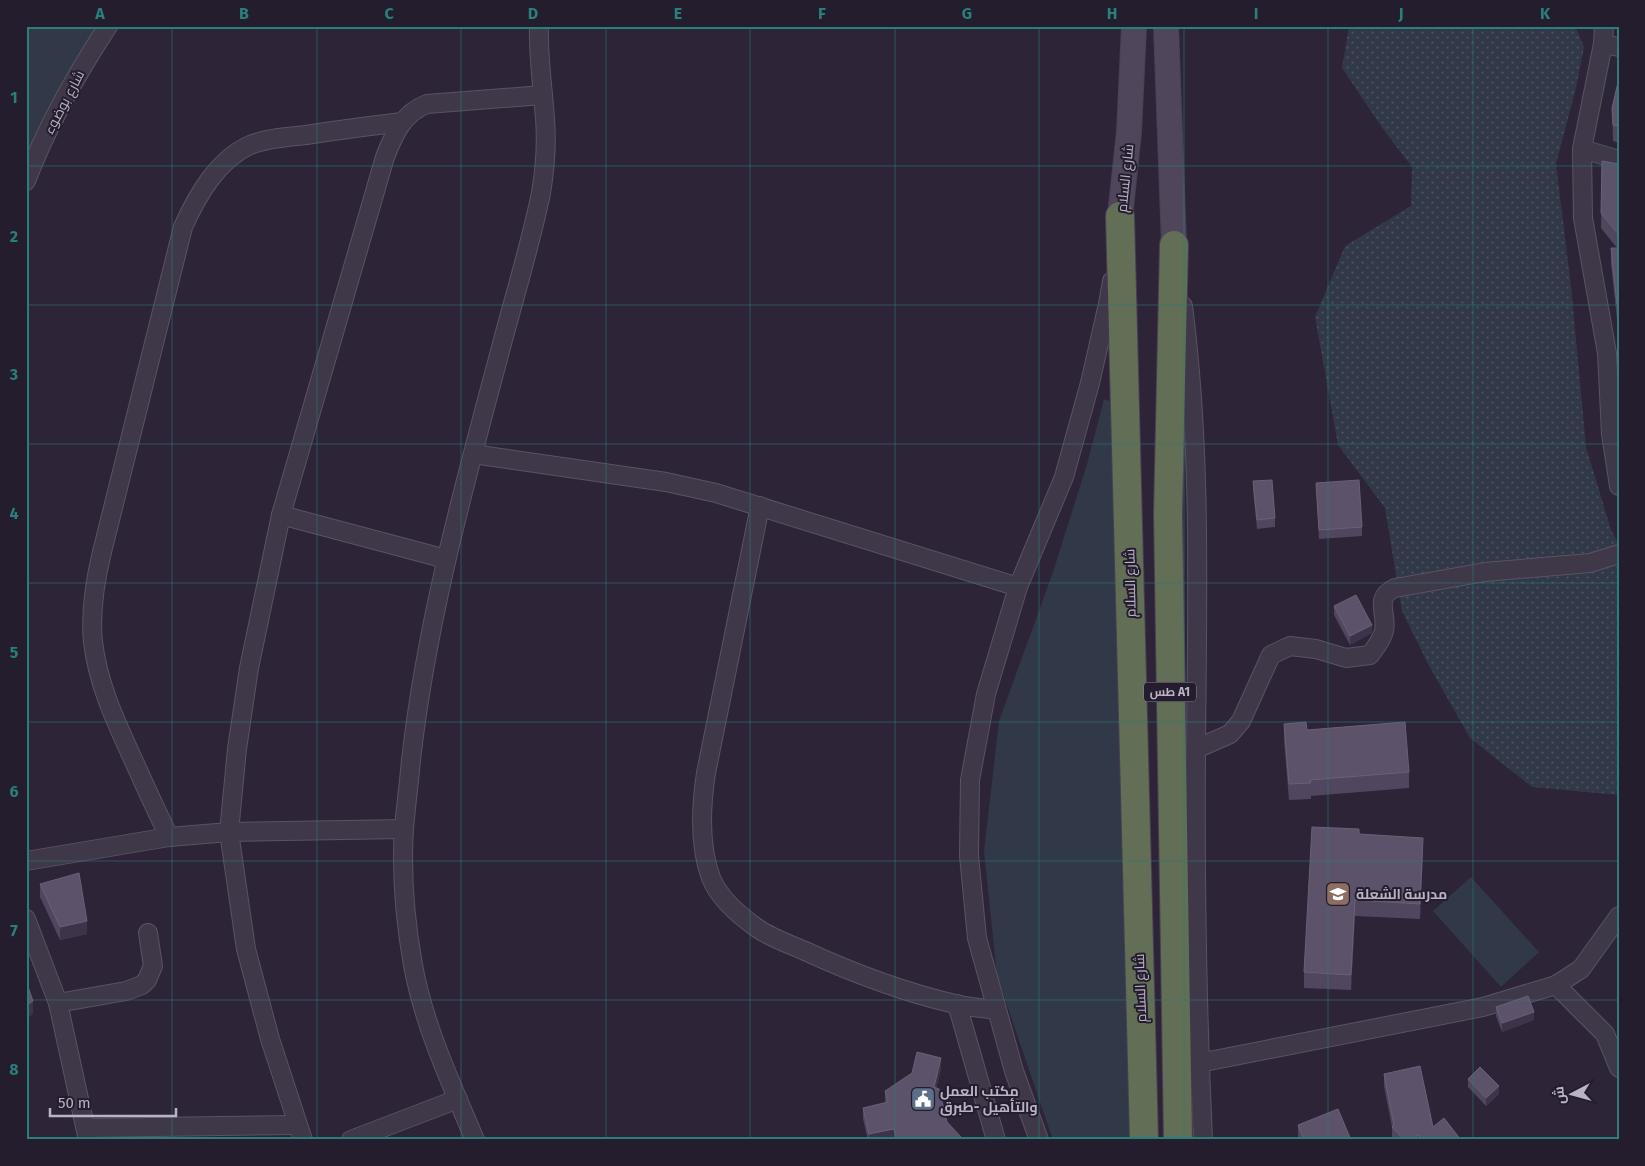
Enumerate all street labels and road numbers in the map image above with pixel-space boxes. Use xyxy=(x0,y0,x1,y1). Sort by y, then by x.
street label: شارع بوضوء xyxy=(41,67,88,137)
street label: شارع السلام xyxy=(1113,143,1139,213)
street label: شارع السلام xyxy=(1121,549,1141,617)
road number: طس A1 xyxy=(1144,682,1196,702)
street label: شارع السلام xyxy=(1131,953,1151,1023)

